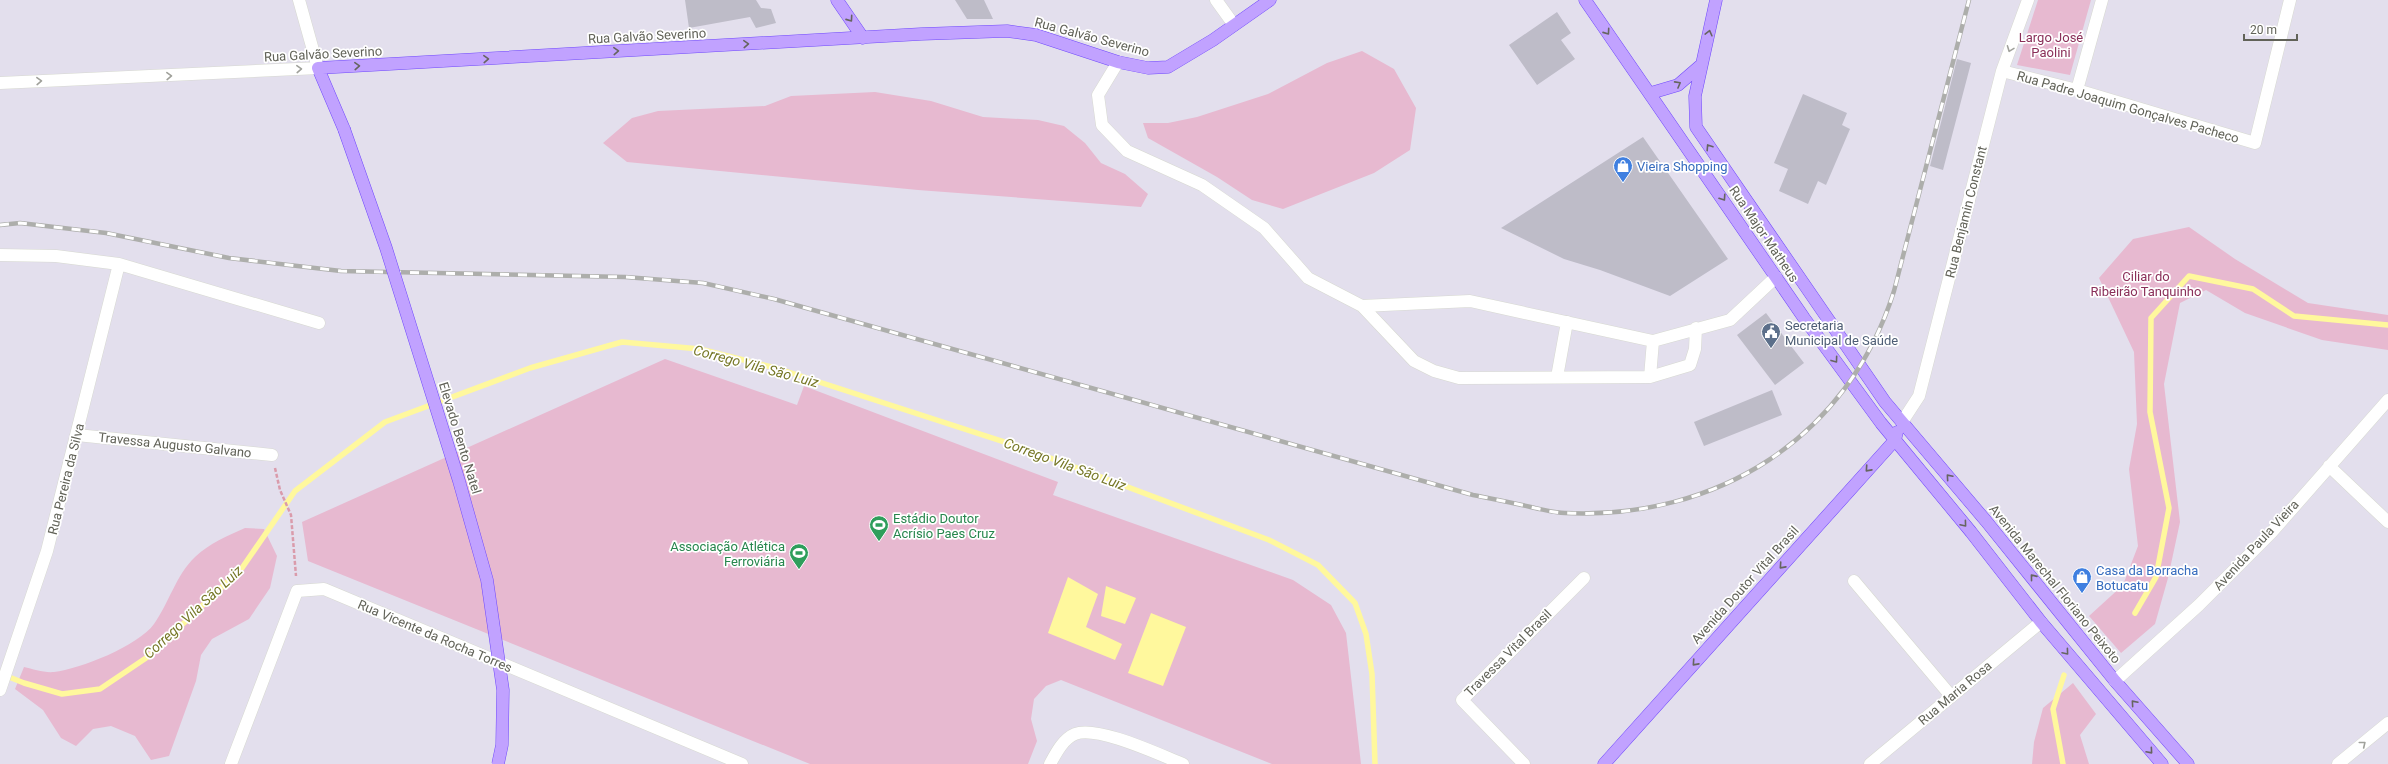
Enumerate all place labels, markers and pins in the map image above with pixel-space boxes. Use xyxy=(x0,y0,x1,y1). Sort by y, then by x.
shop icon: Vieira Shopping xyxy=(1612,155,1634,183)
place label: Vieira Shopping xyxy=(1637,159,1727,174)
place label: Secretaria Municipal de Saúde xyxy=(1785,318,1898,348)
public building icon: Secretaria Municipal de Saúde xyxy=(1760,321,1782,349)
place label: Estádio Doutor Acrísio Paes Cruz xyxy=(893,511,995,541)
sports icon: Estádio Doutor Acrísio Paes Cruz xyxy=(868,514,890,542)
place label: Associação Atlética Ferroviária xyxy=(670,539,785,569)
sports icon: Associação Atlética Ferroviária xyxy=(788,542,810,570)
place label: Casa da Borracha Botucatu xyxy=(2096,563,2198,593)
shop icon: Casa da Borracha Botucatu xyxy=(2071,566,2093,594)

